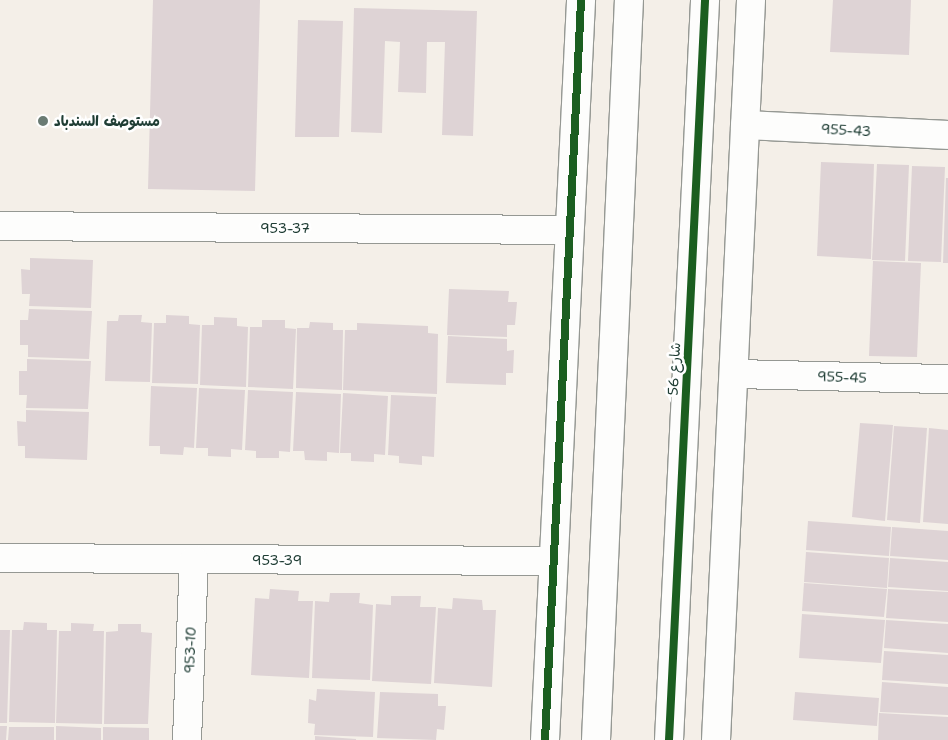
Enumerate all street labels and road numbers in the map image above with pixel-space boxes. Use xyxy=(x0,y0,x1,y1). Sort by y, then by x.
street label: 955-43 xyxy=(820,120,872,140)
street label: 953-37 xyxy=(260,220,310,236)
street label: شارع 56 xyxy=(664,342,684,396)
street label: 955-45 xyxy=(817,368,867,386)
street label: 953-39 xyxy=(252,552,302,568)
street label: 953-10 xyxy=(181,626,199,674)

